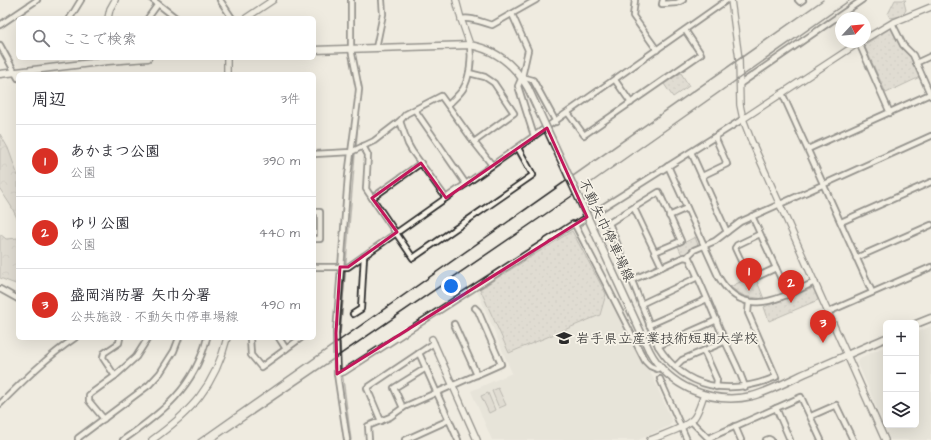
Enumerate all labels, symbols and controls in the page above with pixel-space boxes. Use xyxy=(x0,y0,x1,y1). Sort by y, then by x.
north arrow xyxy=(835,12,871,48)
search box xyxy=(16,16,316,60)
icon: search xyxy=(30,27,52,49)
text: ここで検索 xyxy=(62,29,137,50)
text: 周辺 xyxy=(32,88,66,112)
text: 3件 xyxy=(280,90,300,108)
text: あかまつ公園 xyxy=(70,141,160,162)
text: 1 xyxy=(44,152,46,170)
text: 390 m xyxy=(262,152,300,170)
text: 公園 xyxy=(70,164,96,182)
street label: 不動矢巾停車場線 xyxy=(573,175,639,285)
text: ゆり公園 xyxy=(70,213,130,234)
text: 2 xyxy=(41,224,49,242)
text: 440 m xyxy=(259,224,300,242)
text: 公園 xyxy=(70,236,96,254)
pin: 1 xyxy=(736,258,762,291)
pin: 2 xyxy=(778,270,804,303)
your location xyxy=(441,276,461,296)
text: 盛岡消防署 矢巾分署 xyxy=(70,285,211,306)
text: 3 xyxy=(42,296,48,314)
text: 490 m xyxy=(260,296,300,314)
text: 公共施設 · 不動矢巾停車場線 xyxy=(70,308,238,326)
pin: 3 xyxy=(810,310,836,343)
map controls xyxy=(883,320,919,428)
button: + xyxy=(883,320,919,356)
school or university icon: 岩手県立産業技術短期大学校 xyxy=(555,329,573,347)
place label: 岩手県立産業技術短期大学校 xyxy=(576,329,758,349)
button: − xyxy=(883,356,919,392)
button: layers xyxy=(883,392,919,428)

